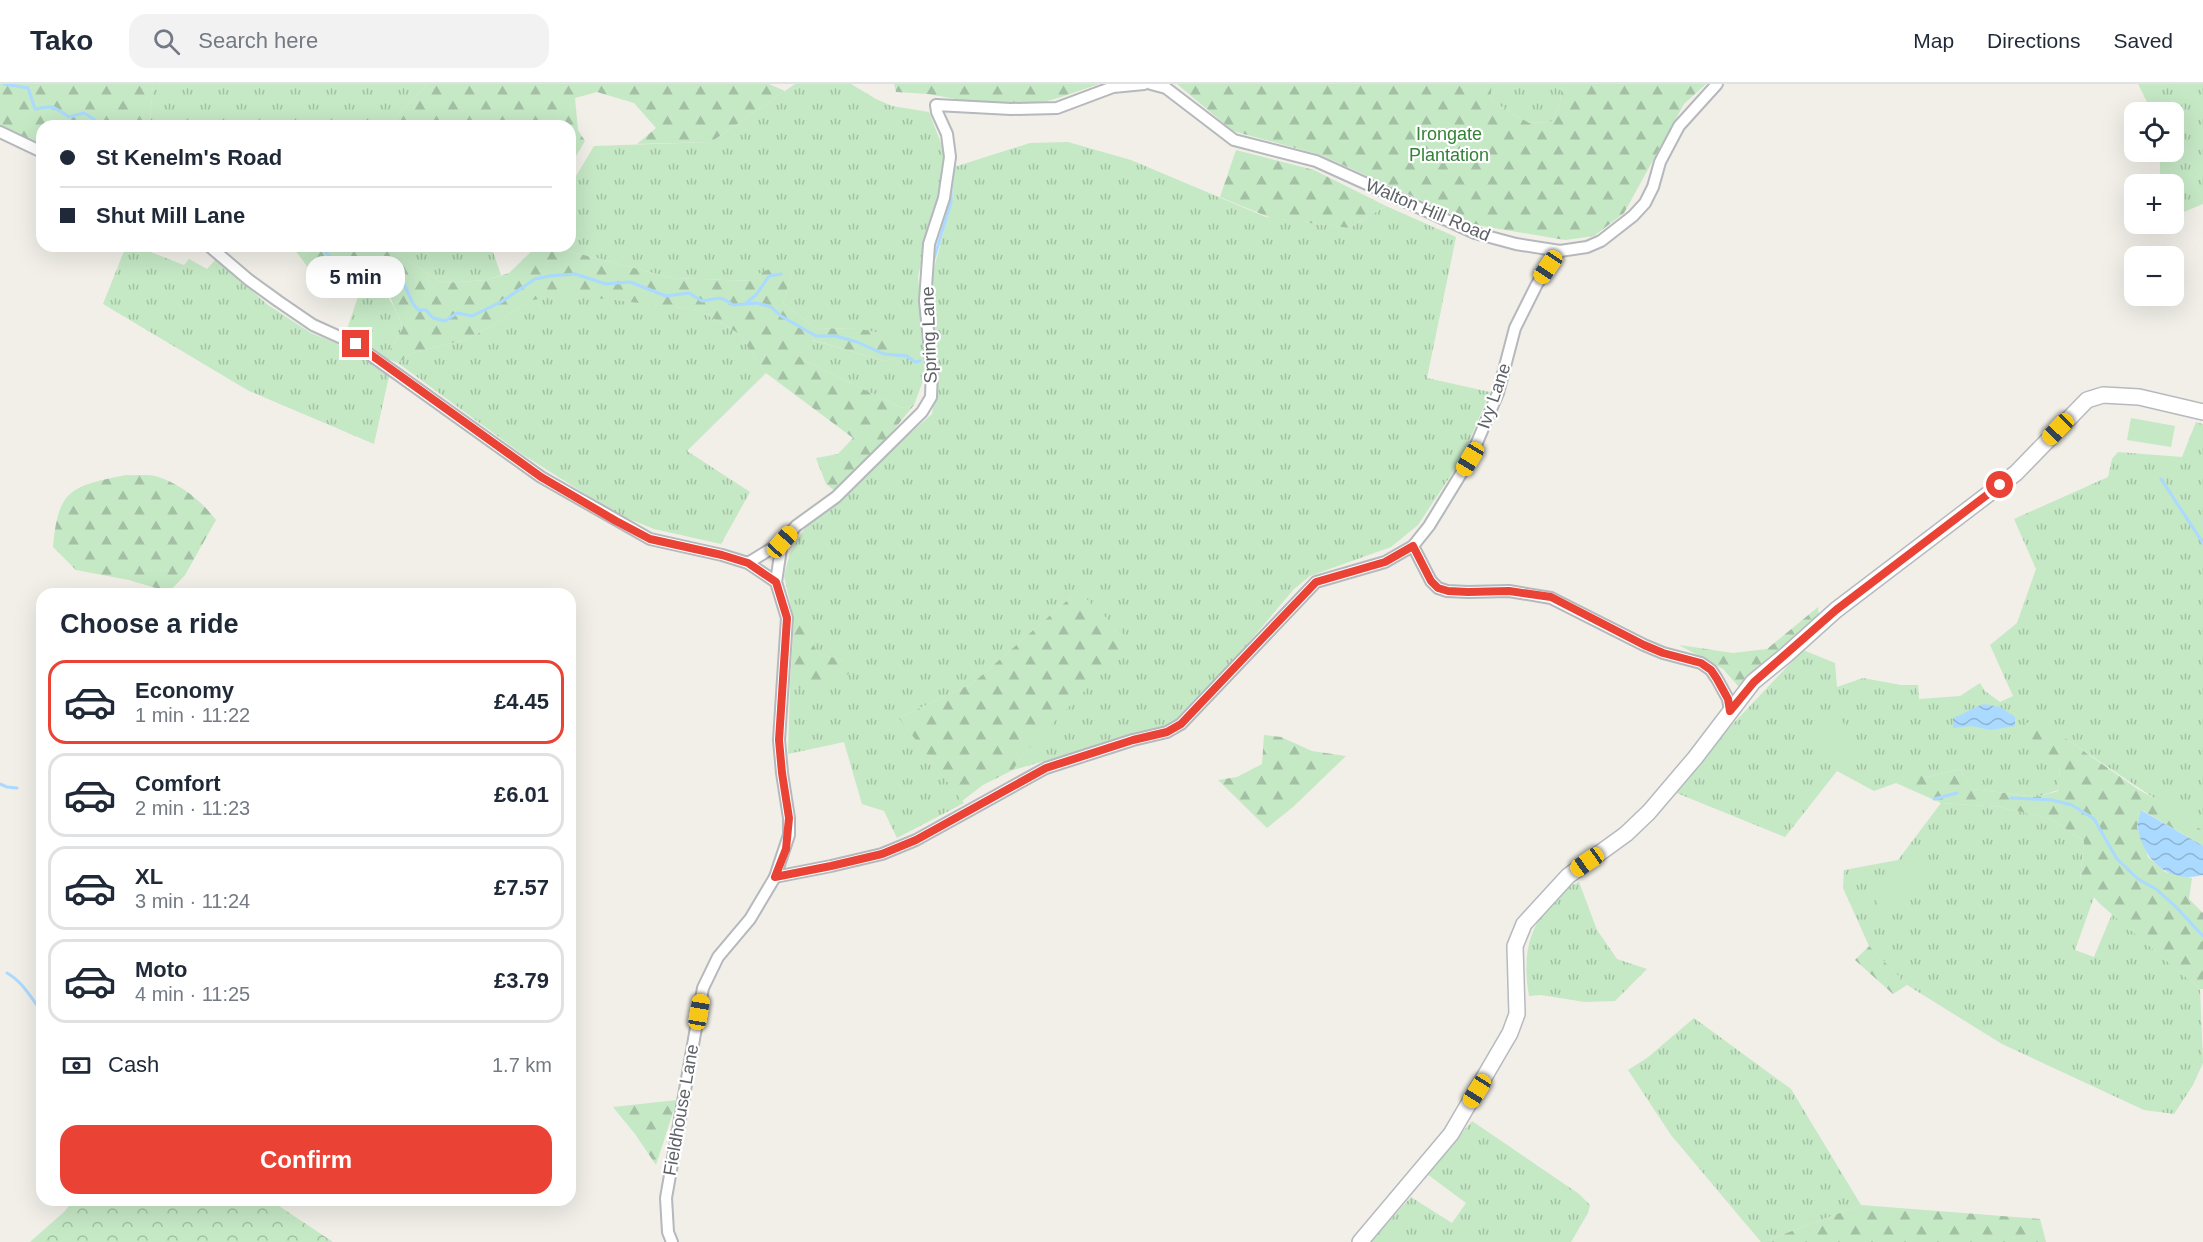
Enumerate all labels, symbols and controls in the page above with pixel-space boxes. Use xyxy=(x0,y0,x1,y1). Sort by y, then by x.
search box xyxy=(129,14,549,68)
text: Tako xyxy=(30,25,93,56)
icon: search xyxy=(150,25,183,58)
text: Search here xyxy=(198,28,318,53)
text: Map xyxy=(1913,29,1954,52)
text: Directions xyxy=(1987,29,2080,52)
text: Saved xyxy=(2113,29,2173,52)
map controls xyxy=(2124,102,2184,306)
button: locate xyxy=(2124,102,2184,162)
park label: Irongate Plantation xyxy=(1409,124,1489,165)
text: St Kenelm's Road xyxy=(96,145,282,170)
button: + xyxy=(2124,174,2184,234)
street label: Walton Hill Road xyxy=(1363,175,1493,245)
text: Shut Mill Lane xyxy=(96,203,245,228)
button: − xyxy=(2124,246,2184,306)
car xyxy=(1530,247,1566,287)
callout: 5 min xyxy=(306,257,406,299)
text: 5 min xyxy=(329,266,382,288)
street label: Spring Lane xyxy=(917,286,941,384)
route end xyxy=(342,330,369,357)
street label: Ivy Lane xyxy=(1473,361,1515,431)
car xyxy=(2039,410,2077,448)
car xyxy=(1453,439,1487,479)
route start xyxy=(1986,471,2013,498)
car xyxy=(763,523,801,561)
text: Choose a ride xyxy=(60,609,239,639)
icon: car xyxy=(63,675,117,729)
text: Economy xyxy=(135,678,234,703)
text: £4.45 xyxy=(494,689,549,714)
text: 1 min · 11:22 xyxy=(135,704,250,726)
icon: car xyxy=(63,768,117,822)
text: Comfort xyxy=(135,771,221,796)
text: £6.01 xyxy=(494,782,549,807)
text: 2 min · 11:23 xyxy=(135,797,250,819)
car xyxy=(1567,844,1607,880)
icon: car xyxy=(63,861,117,915)
text: XL xyxy=(135,864,163,889)
text: £7.57 xyxy=(494,875,549,900)
text: 3 min · 11:24 xyxy=(135,890,250,912)
icon: car xyxy=(63,954,117,1008)
text: Moto xyxy=(135,957,188,982)
text: £3.79 xyxy=(494,968,549,993)
text: 4 min · 11:25 xyxy=(135,983,250,1005)
car xyxy=(687,993,711,1031)
street label: Fieldhouse Lane xyxy=(660,1043,702,1177)
icon: cash xyxy=(60,1049,93,1082)
text: Cash xyxy=(108,1052,159,1077)
text: 1.7 km xyxy=(492,1054,552,1076)
car xyxy=(1460,1071,1494,1111)
button: Confirm xyxy=(60,1125,552,1194)

